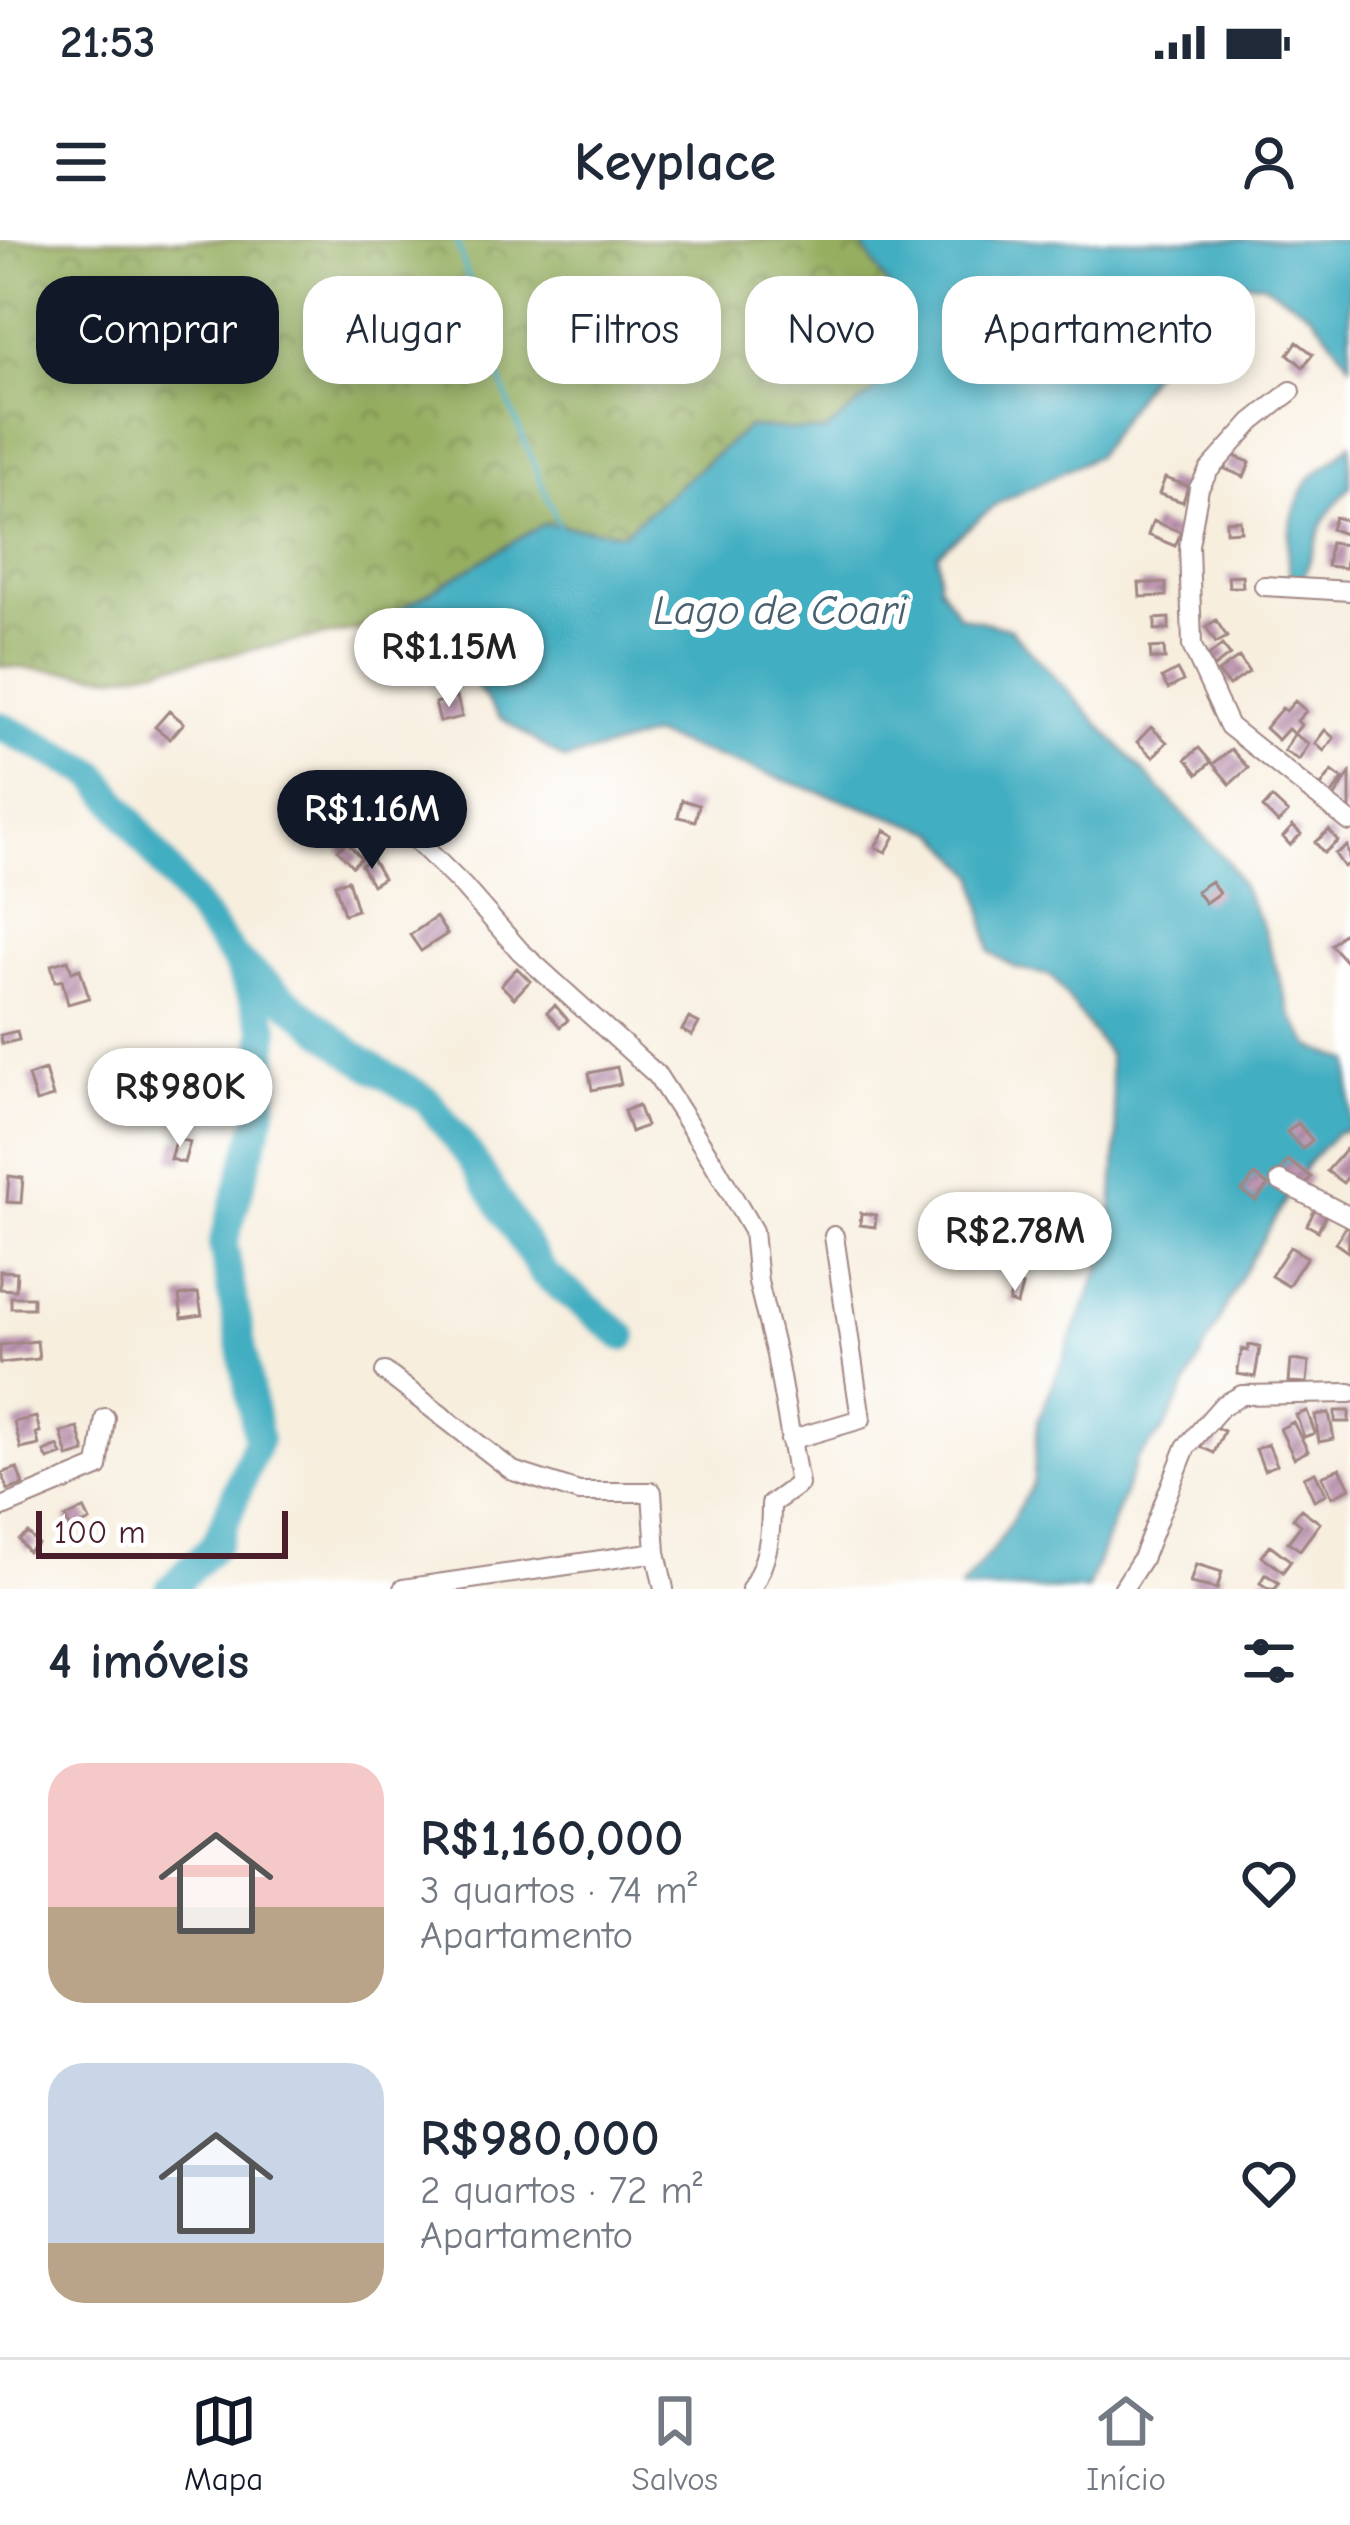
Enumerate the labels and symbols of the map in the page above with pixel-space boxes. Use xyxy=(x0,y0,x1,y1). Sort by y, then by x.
water label: Lago de Coari xyxy=(653,586,907,635)
pin: R$1.15M xyxy=(338,608,560,710)
pin: R$1.16M xyxy=(261,770,483,872)
pin: R$980K xyxy=(82,1048,278,1150)
pin: R$2.78M xyxy=(904,1192,1126,1294)
scale bar xyxy=(36,1505,288,1558)

